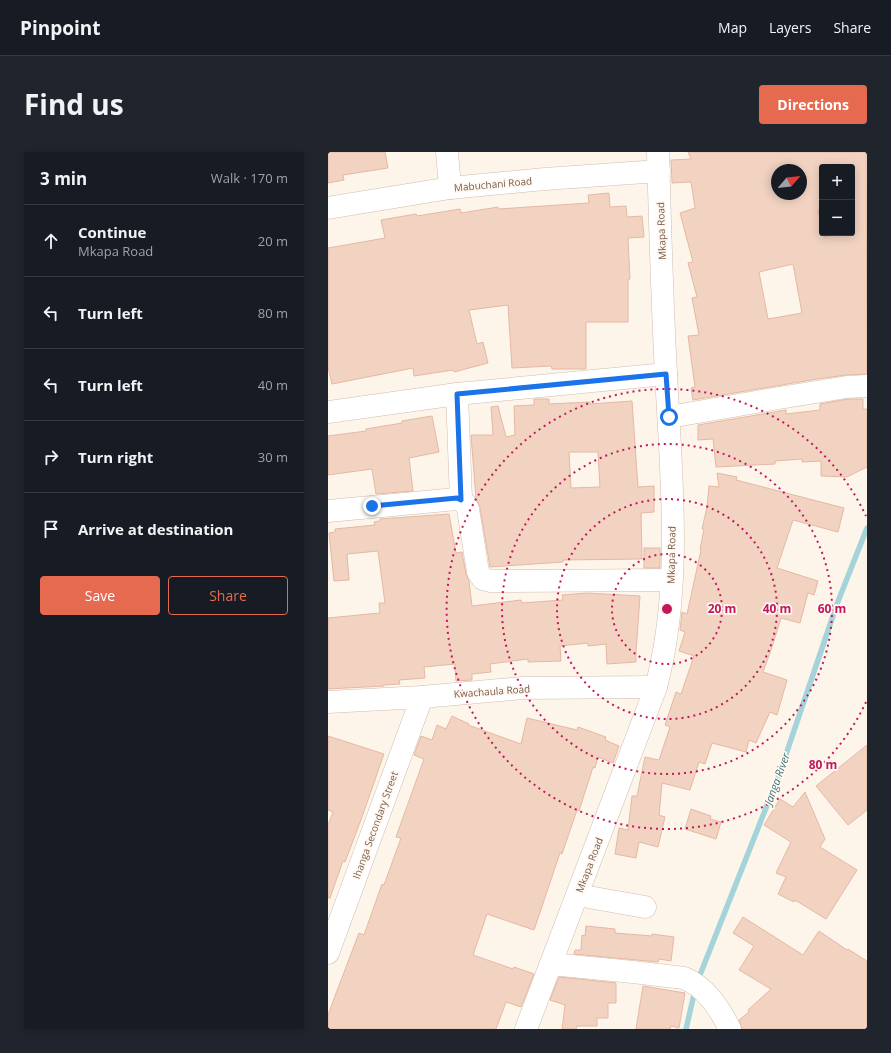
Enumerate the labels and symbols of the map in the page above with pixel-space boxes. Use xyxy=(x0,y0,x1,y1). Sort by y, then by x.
north arrow xyxy=(771,164,807,200)
street label: Mabuchani Road xyxy=(453,174,533,194)
street label: Mkapa Road xyxy=(653,202,669,260)
route start xyxy=(660,408,678,426)
route end xyxy=(363,497,381,515)
street label: Mkapa Road xyxy=(663,526,679,584)
text: 20 m xyxy=(708,600,736,617)
text: 40 m xyxy=(763,600,791,617)
text: 60 m xyxy=(818,600,846,617)
centre of rings xyxy=(660,602,674,616)
street label: Kwachaula Road xyxy=(453,681,531,701)
water label: Janga River xyxy=(760,750,793,809)
text: 80 m xyxy=(809,756,837,773)
street label: Ihanga Secondary Street xyxy=(349,769,401,881)
street label: Mkapa Road xyxy=(572,835,606,895)

